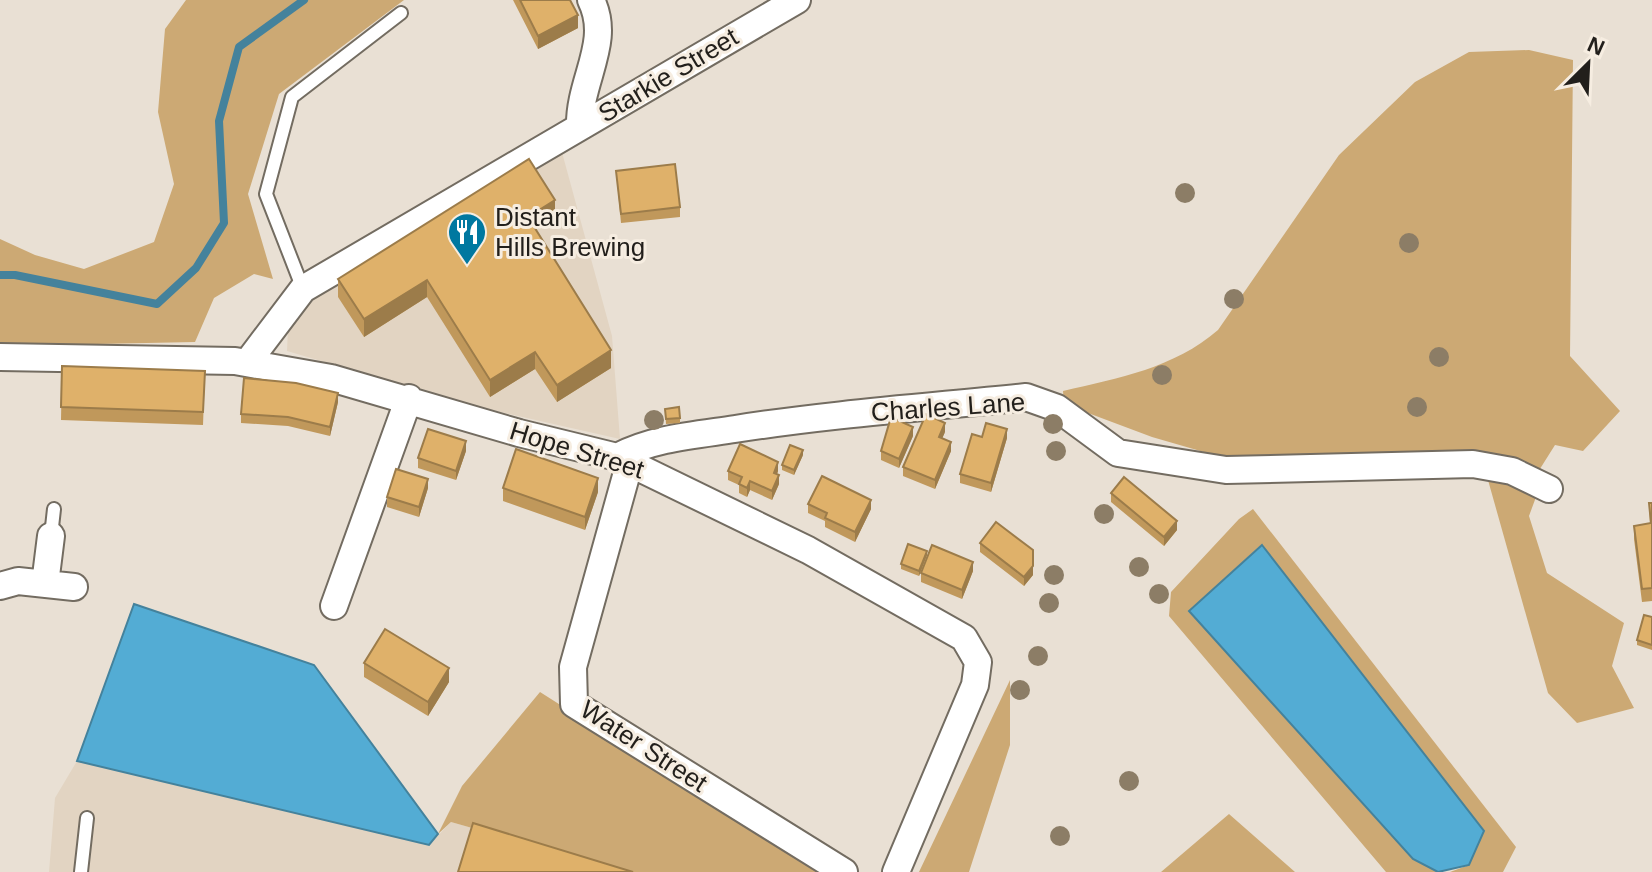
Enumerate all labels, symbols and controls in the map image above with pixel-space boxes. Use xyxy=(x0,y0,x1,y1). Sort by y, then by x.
street label: Starkie Street xyxy=(593,21,744,128)
north arrow xyxy=(1548,24,1628,104)
text: N xyxy=(1584,32,1608,61)
place label: Distant Hills Brewing xyxy=(495,202,645,262)
restaurant icon: Distant Hills Brewing xyxy=(446,211,488,266)
street label: Charles Lane xyxy=(870,387,1026,427)
street label: Hope Street xyxy=(506,415,648,485)
street label: Water Street xyxy=(575,694,714,798)

